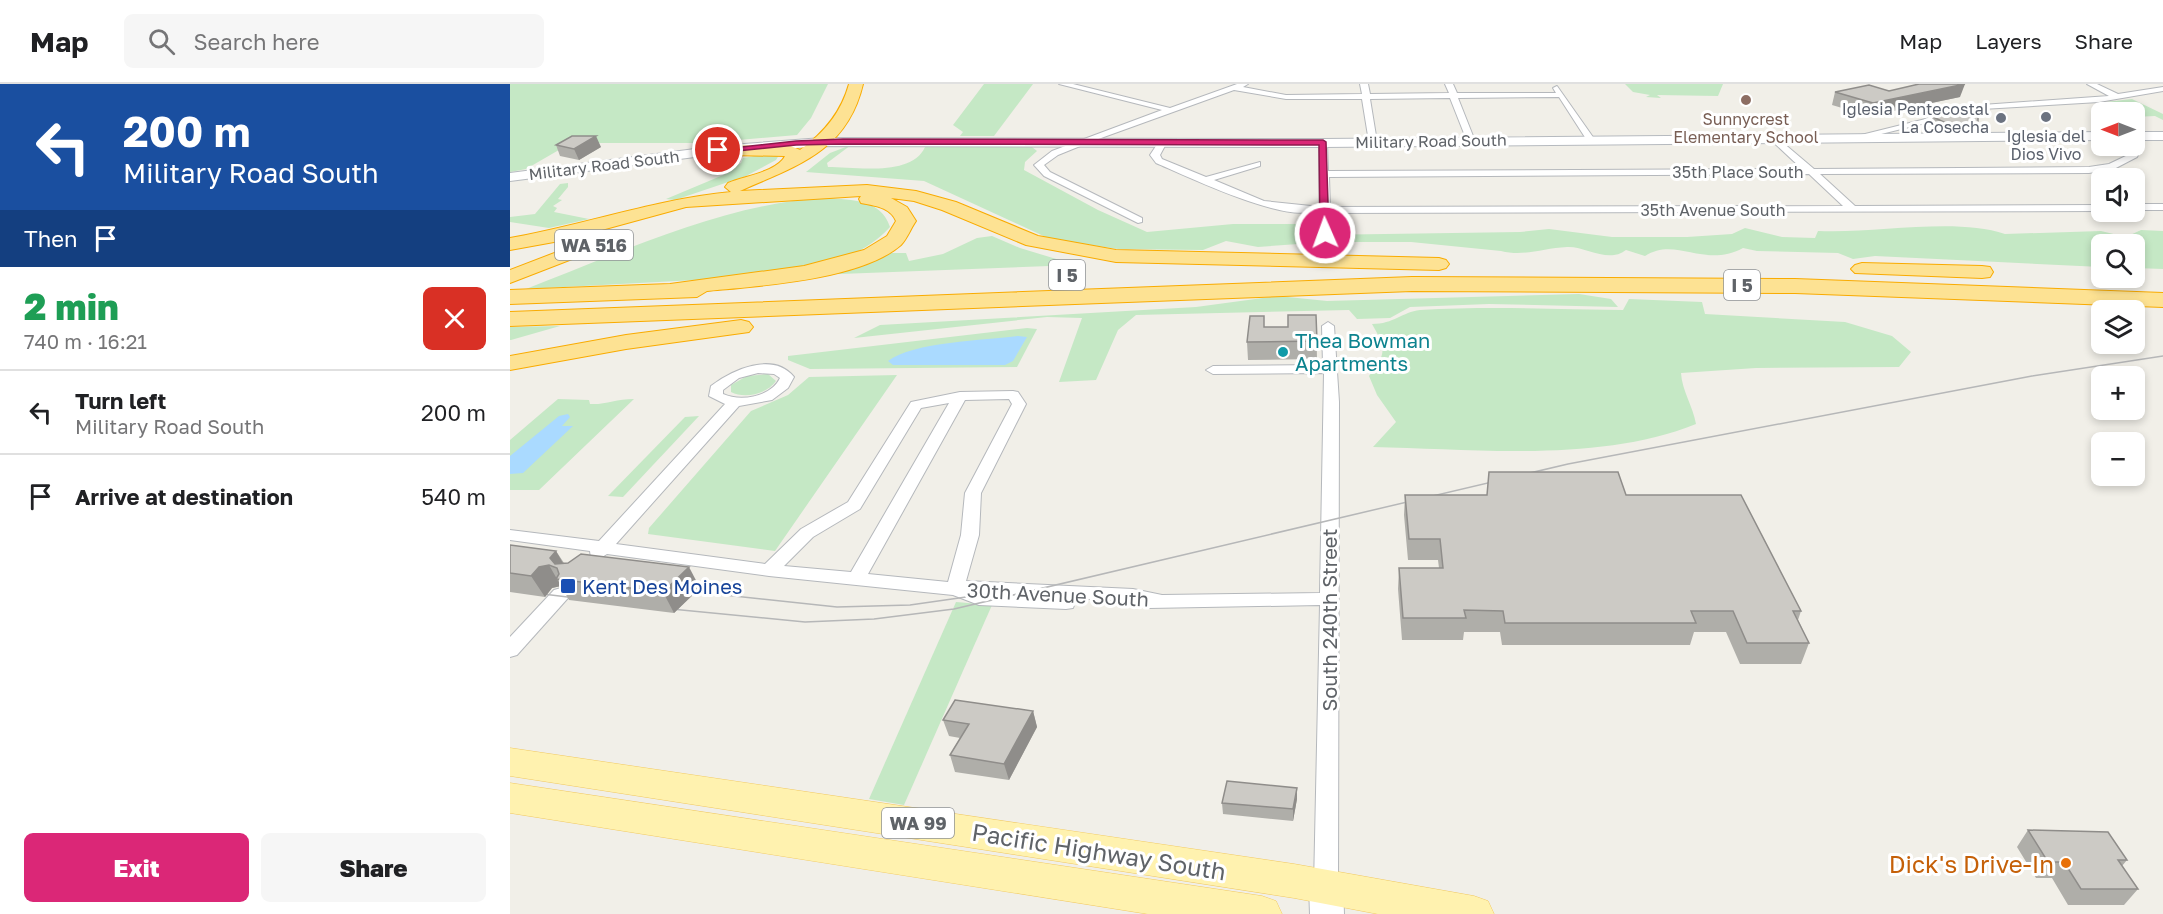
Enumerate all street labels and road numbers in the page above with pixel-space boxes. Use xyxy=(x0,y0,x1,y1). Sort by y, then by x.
street label: Military Road South xyxy=(1355,130,1507,152)
street label: Military Road South xyxy=(528,146,680,184)
street label: 35th Place South xyxy=(1672,162,1804,182)
street label: 35th Avenue South xyxy=(1640,200,1786,220)
road number: WA 516 xyxy=(555,230,633,260)
road number: I 5 xyxy=(1049,260,1085,290)
road number: I 5 xyxy=(1724,270,1760,300)
street label: South 240th Street xyxy=(1317,529,1341,711)
street label: 30th Avenue South xyxy=(966,577,1150,611)
road number: WA 99 xyxy=(882,808,954,838)
street label: Pacific Highway South xyxy=(970,817,1228,885)

